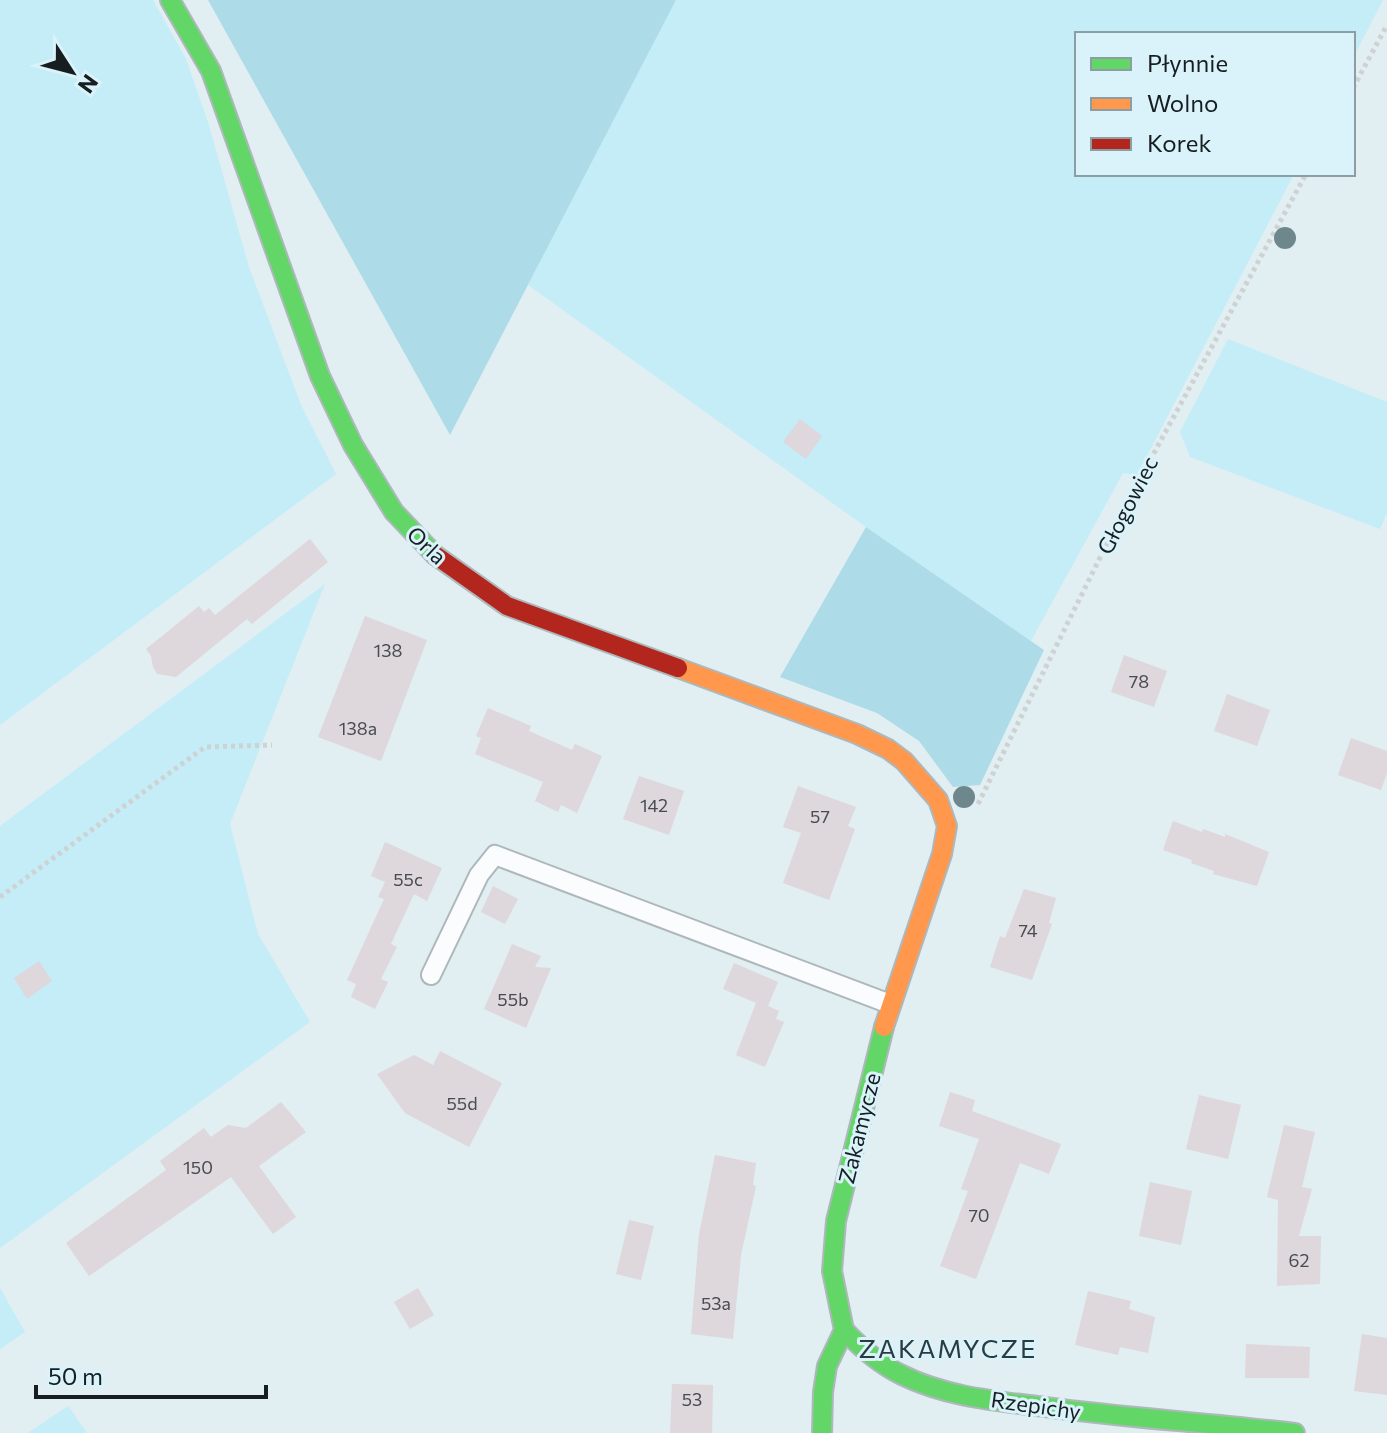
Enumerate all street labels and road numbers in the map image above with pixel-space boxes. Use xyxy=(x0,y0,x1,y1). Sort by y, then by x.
street label: Głogowiec xyxy=(1091,452,1163,558)
street label: Orla xyxy=(402,520,452,570)
street label: Zakamycze xyxy=(832,1070,886,1186)
street label: Rzepichy xyxy=(989,1385,1083,1425)

